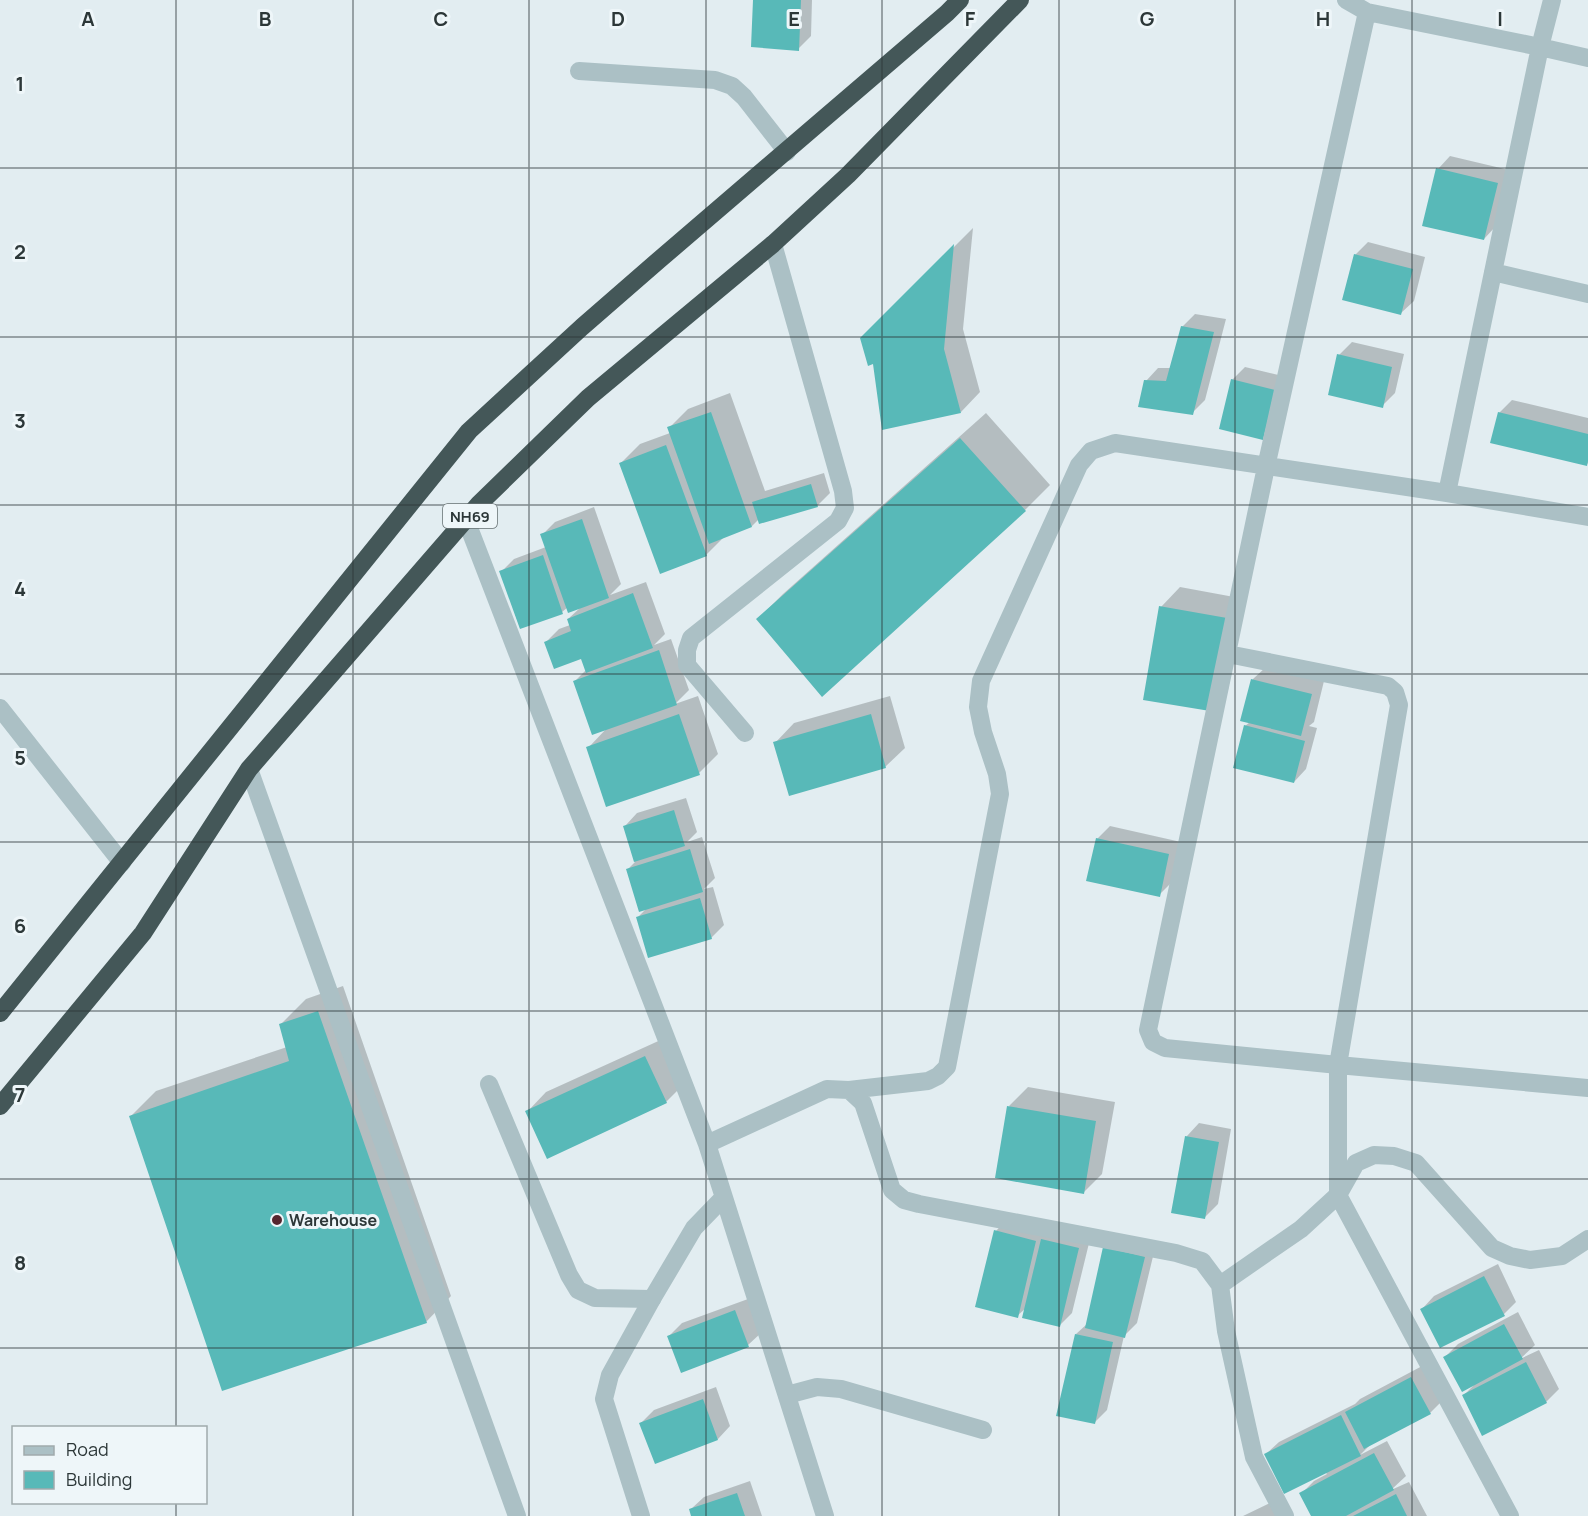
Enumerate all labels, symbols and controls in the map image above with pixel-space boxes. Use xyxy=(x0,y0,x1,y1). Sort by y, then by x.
text: A xyxy=(81,5,95,32)
text: B xyxy=(259,5,272,32)
text: C xyxy=(434,5,448,32)
text: D xyxy=(611,5,625,32)
text: E xyxy=(788,5,800,32)
text: F xyxy=(965,5,976,32)
text: G xyxy=(1140,5,1155,32)
text: H xyxy=(1316,5,1330,32)
text: I xyxy=(1497,5,1503,32)
text: 1 xyxy=(16,70,24,97)
text: 2 xyxy=(14,238,26,265)
text: 3 xyxy=(14,407,26,434)
road number: NH69 xyxy=(443,504,497,528)
text: 4 xyxy=(14,575,26,602)
text: 5 xyxy=(14,744,26,771)
text: 6 xyxy=(14,912,26,939)
text: 7 xyxy=(15,1081,25,1108)
place label: Warehouse xyxy=(289,1209,378,1231)
marker: Warehouse xyxy=(270,1213,284,1227)
text: 8 xyxy=(14,1249,26,1276)
legend xyxy=(12,1426,207,1504)
text: Road xyxy=(66,1437,109,1461)
text: Building xyxy=(66,1467,132,1491)

